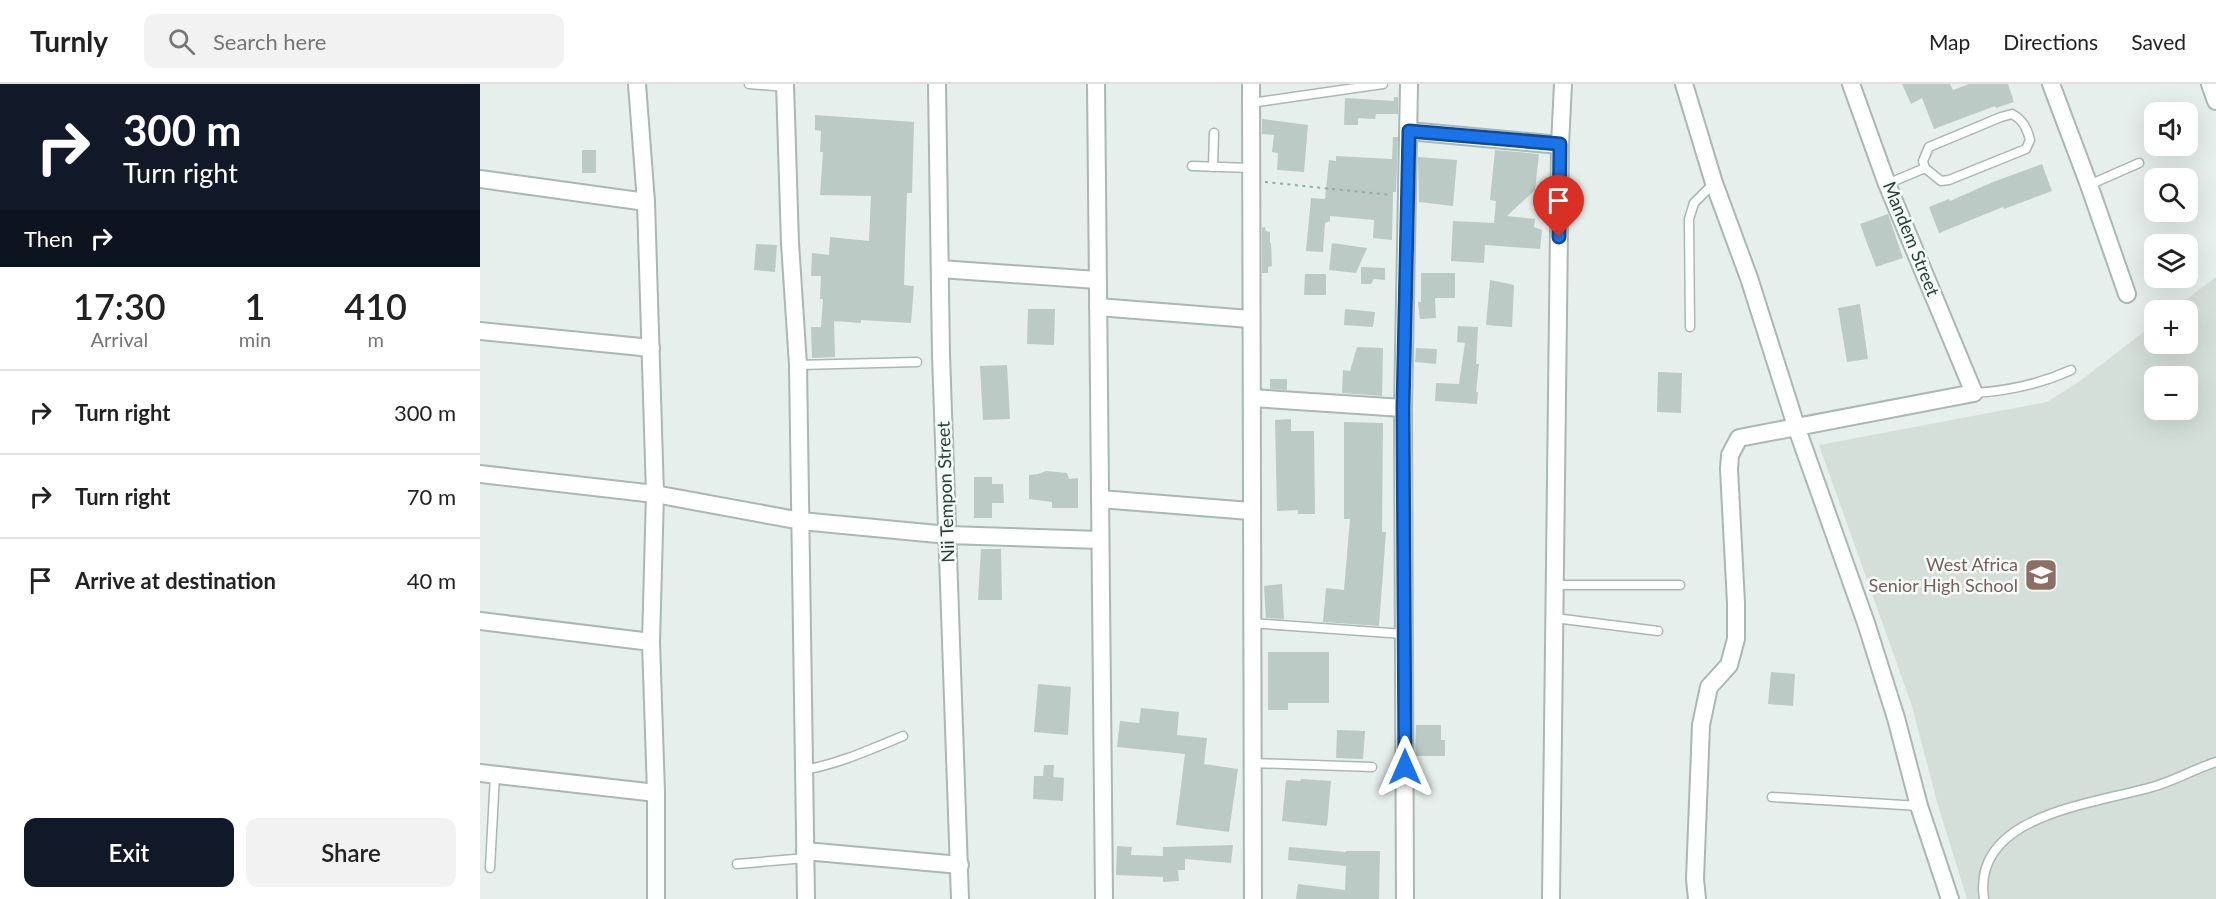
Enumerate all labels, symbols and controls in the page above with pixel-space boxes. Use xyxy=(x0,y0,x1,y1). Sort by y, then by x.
search box xyxy=(144,14,564,68)
text: Turnly xyxy=(30,24,108,58)
icon: search xyxy=(165,25,198,58)
text: Search here xyxy=(213,28,326,55)
text: Map xyxy=(1929,29,1970,54)
text: Directions xyxy=(2003,29,2098,54)
text: Saved xyxy=(2131,29,2186,54)
map controls xyxy=(2144,102,2198,420)
button: sound xyxy=(2144,102,2198,156)
text: 300 m xyxy=(123,105,241,155)
icon: right xyxy=(24,108,102,186)
text: Turn right xyxy=(123,156,238,189)
button: search xyxy=(2144,168,2198,222)
pin xyxy=(1533,175,1584,237)
street label: Mandem Street xyxy=(1879,178,1945,300)
icon: arrive xyxy=(1542,184,1575,217)
icon: right xyxy=(85,222,118,255)
text: Then xyxy=(24,225,73,252)
button: layers xyxy=(2144,234,2198,288)
text: 17:30 xyxy=(73,284,166,328)
text: 1 xyxy=(245,284,265,328)
text: 410 xyxy=(344,284,407,328)
button: + xyxy=(2144,300,2198,354)
text: Arrival xyxy=(91,327,148,351)
text: min xyxy=(239,327,271,351)
text: m xyxy=(367,327,384,351)
button: − xyxy=(2144,366,2198,420)
icon: right xyxy=(24,396,57,429)
text: Turn right xyxy=(75,399,170,426)
text: 300 m xyxy=(394,399,456,426)
street label: Nii Tempon Street xyxy=(932,420,958,563)
icon: right xyxy=(24,480,57,513)
text: Turn right xyxy=(75,483,170,510)
text: 70 m xyxy=(407,483,456,510)
place label: West Africa Senior High School xyxy=(1868,553,2018,596)
school or university icon: West Africa Senior High School xyxy=(2023,557,2059,593)
icon: arrive xyxy=(24,564,57,597)
text: Arrive at destination xyxy=(75,567,276,594)
text: 40 m xyxy=(407,567,456,594)
position arrow xyxy=(1373,735,1437,799)
button: Exit xyxy=(24,818,234,887)
button: Share xyxy=(246,818,456,887)

